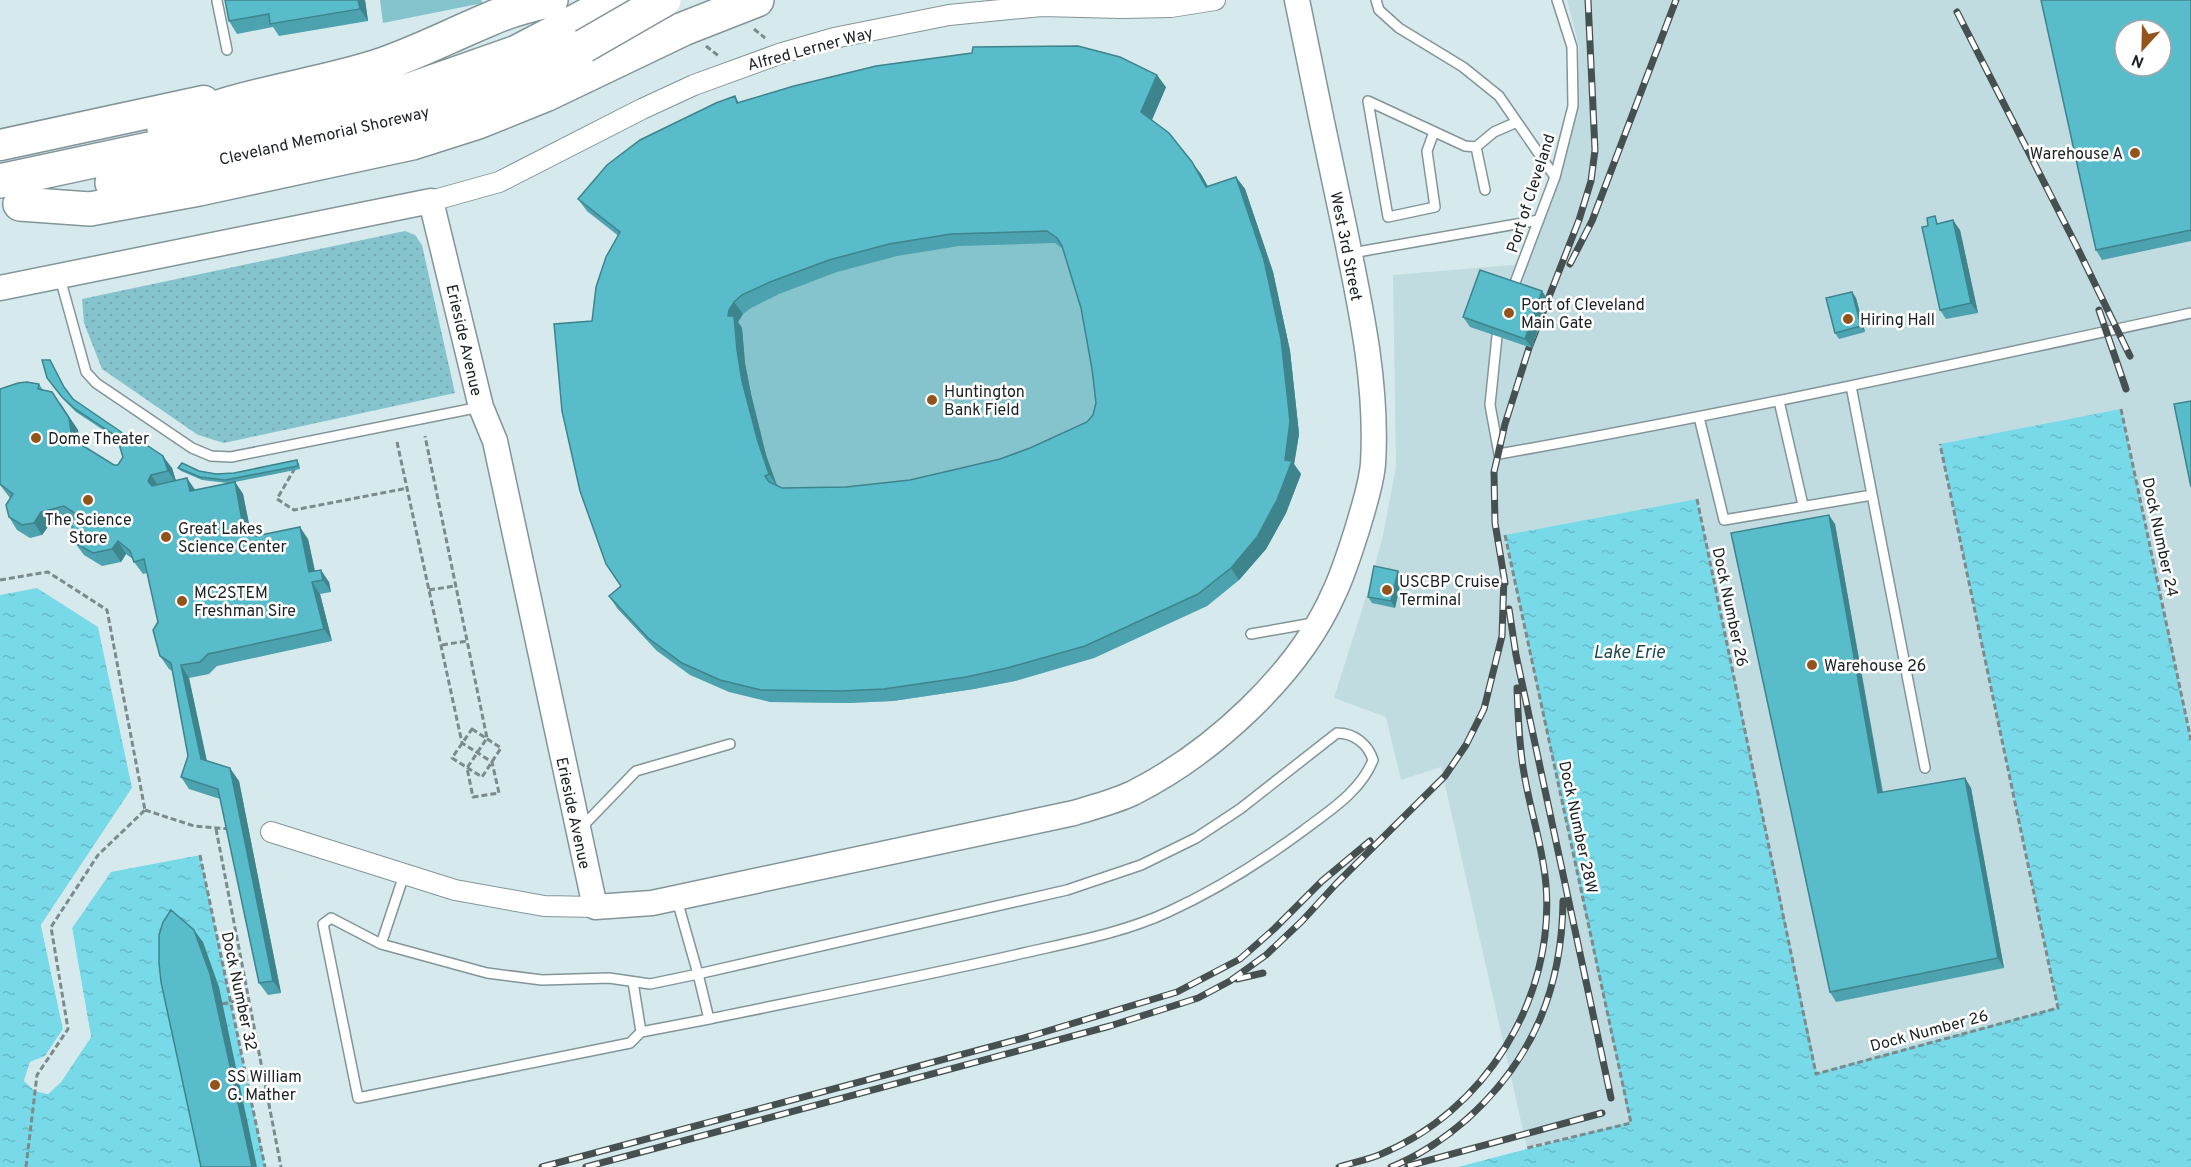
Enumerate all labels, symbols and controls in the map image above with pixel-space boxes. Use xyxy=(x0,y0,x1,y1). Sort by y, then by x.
north arrow xyxy=(2113,18,2173,78)
street label: Alfred Lerner Way xyxy=(745,24,876,76)
text: N xyxy=(2129,49,2147,71)
street label: Cleveland Memorial Shoreway xyxy=(217,103,432,171)
street label: Port of Cleveland xyxy=(1503,132,1561,256)
place label: Warehouse A xyxy=(2030,145,2123,165)
marker: Warehouse A xyxy=(2128,146,2142,160)
street label: West 3rd Street xyxy=(1325,190,1365,303)
street label: Erieside Avenue xyxy=(440,283,486,398)
place label: Port of Cleveland Main Gate xyxy=(1521,296,1645,334)
marker: Port of Cleveland Main Gate xyxy=(1502,306,1516,320)
place label: Hiring Hall xyxy=(1860,311,1935,331)
marker: Hiring Hall xyxy=(1841,312,1855,326)
place label: Huntington Bank Field xyxy=(944,383,1025,421)
marker: Huntington Bank Field xyxy=(925,393,939,407)
place label: Dome Theater xyxy=(48,430,149,450)
marker: Dome Theater xyxy=(29,431,43,445)
street label: Dock Number 24 xyxy=(2137,476,2181,599)
marker: The Science Store xyxy=(81,493,95,507)
place label: The Science Store xyxy=(44,511,132,549)
place label: Great Lakes Science Center xyxy=(178,520,287,558)
marker: Great Lakes Science Center xyxy=(159,530,173,544)
street label: Dock Number 26 xyxy=(1707,546,1751,669)
place label: USCBP Cruise Terminal xyxy=(1399,573,1500,611)
marker: USCBP Cruise Terminal xyxy=(1380,583,1394,597)
place label: MC2STEM Freshman Sire xyxy=(194,584,296,622)
marker: MC2STEM Freshman Sire xyxy=(175,594,189,608)
water label: Lake Erie xyxy=(1593,642,1665,665)
place label: Warehouse 26 xyxy=(1824,657,1926,677)
marker: Warehouse 26 xyxy=(1805,658,1819,672)
street label: Erieside Avenue xyxy=(550,756,594,871)
street label: Dock Number 28W xyxy=(1553,759,1601,896)
street label: Dock Number 32 xyxy=(216,930,260,1053)
street label: Dock Number 26 xyxy=(1868,1007,1991,1057)
place label: SS William G. Mather xyxy=(227,1068,302,1106)
marker: SS William G. Mather xyxy=(208,1078,222,1092)

